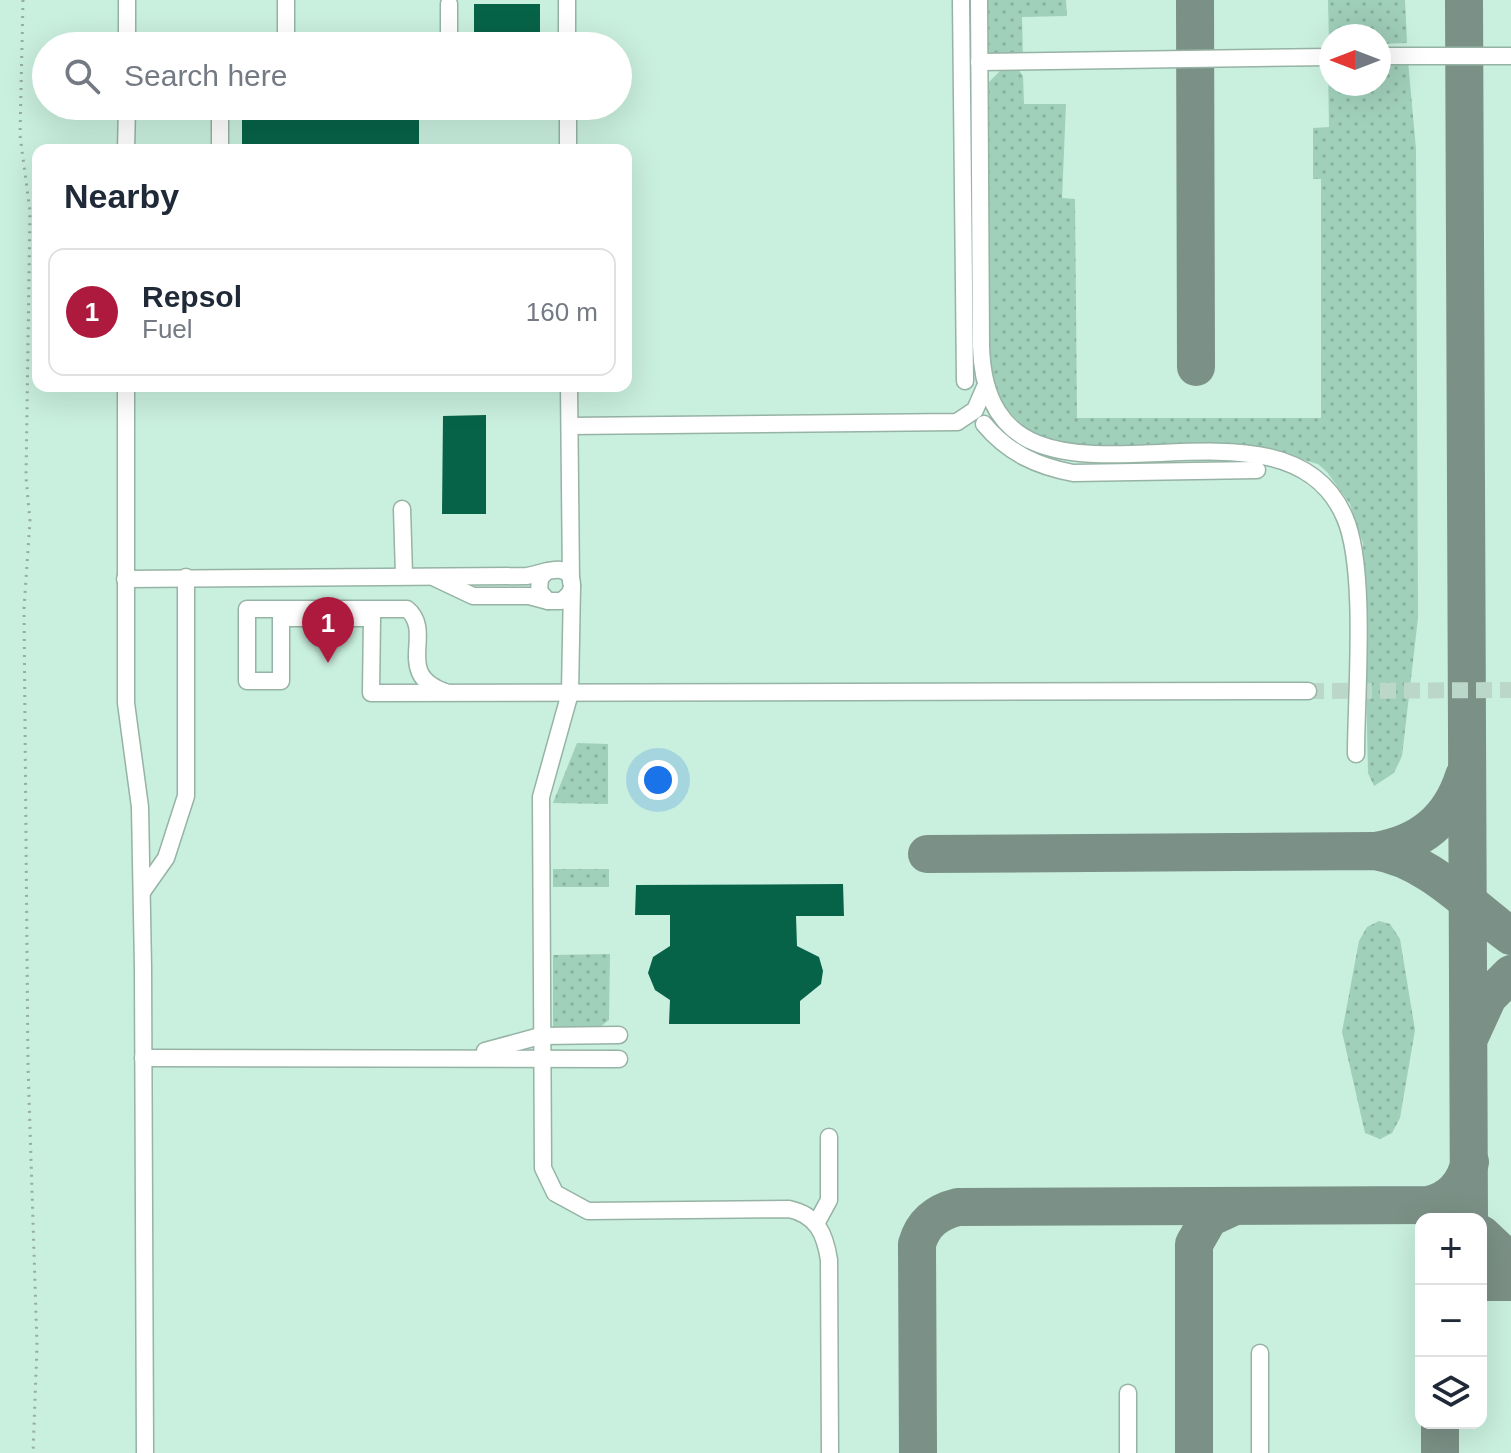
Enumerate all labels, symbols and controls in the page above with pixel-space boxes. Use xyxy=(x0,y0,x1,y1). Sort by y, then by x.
north arrow xyxy=(1319,24,1391,96)
search box xyxy=(32,32,632,120)
icon: search xyxy=(60,54,104,98)
text: Search here xyxy=(124,59,287,92)
text: Nearby xyxy=(64,177,179,215)
text: Repsol xyxy=(142,280,242,313)
text: 1 xyxy=(85,297,99,327)
text: 160 m xyxy=(526,297,598,327)
text: Fuel xyxy=(142,314,193,344)
pin: 1 xyxy=(302,597,354,663)
your location xyxy=(638,760,678,800)
map controls xyxy=(1415,1213,1487,1429)
button: + xyxy=(1415,1213,1487,1285)
button: − xyxy=(1415,1285,1487,1357)
button: layers xyxy=(1415,1357,1487,1429)

